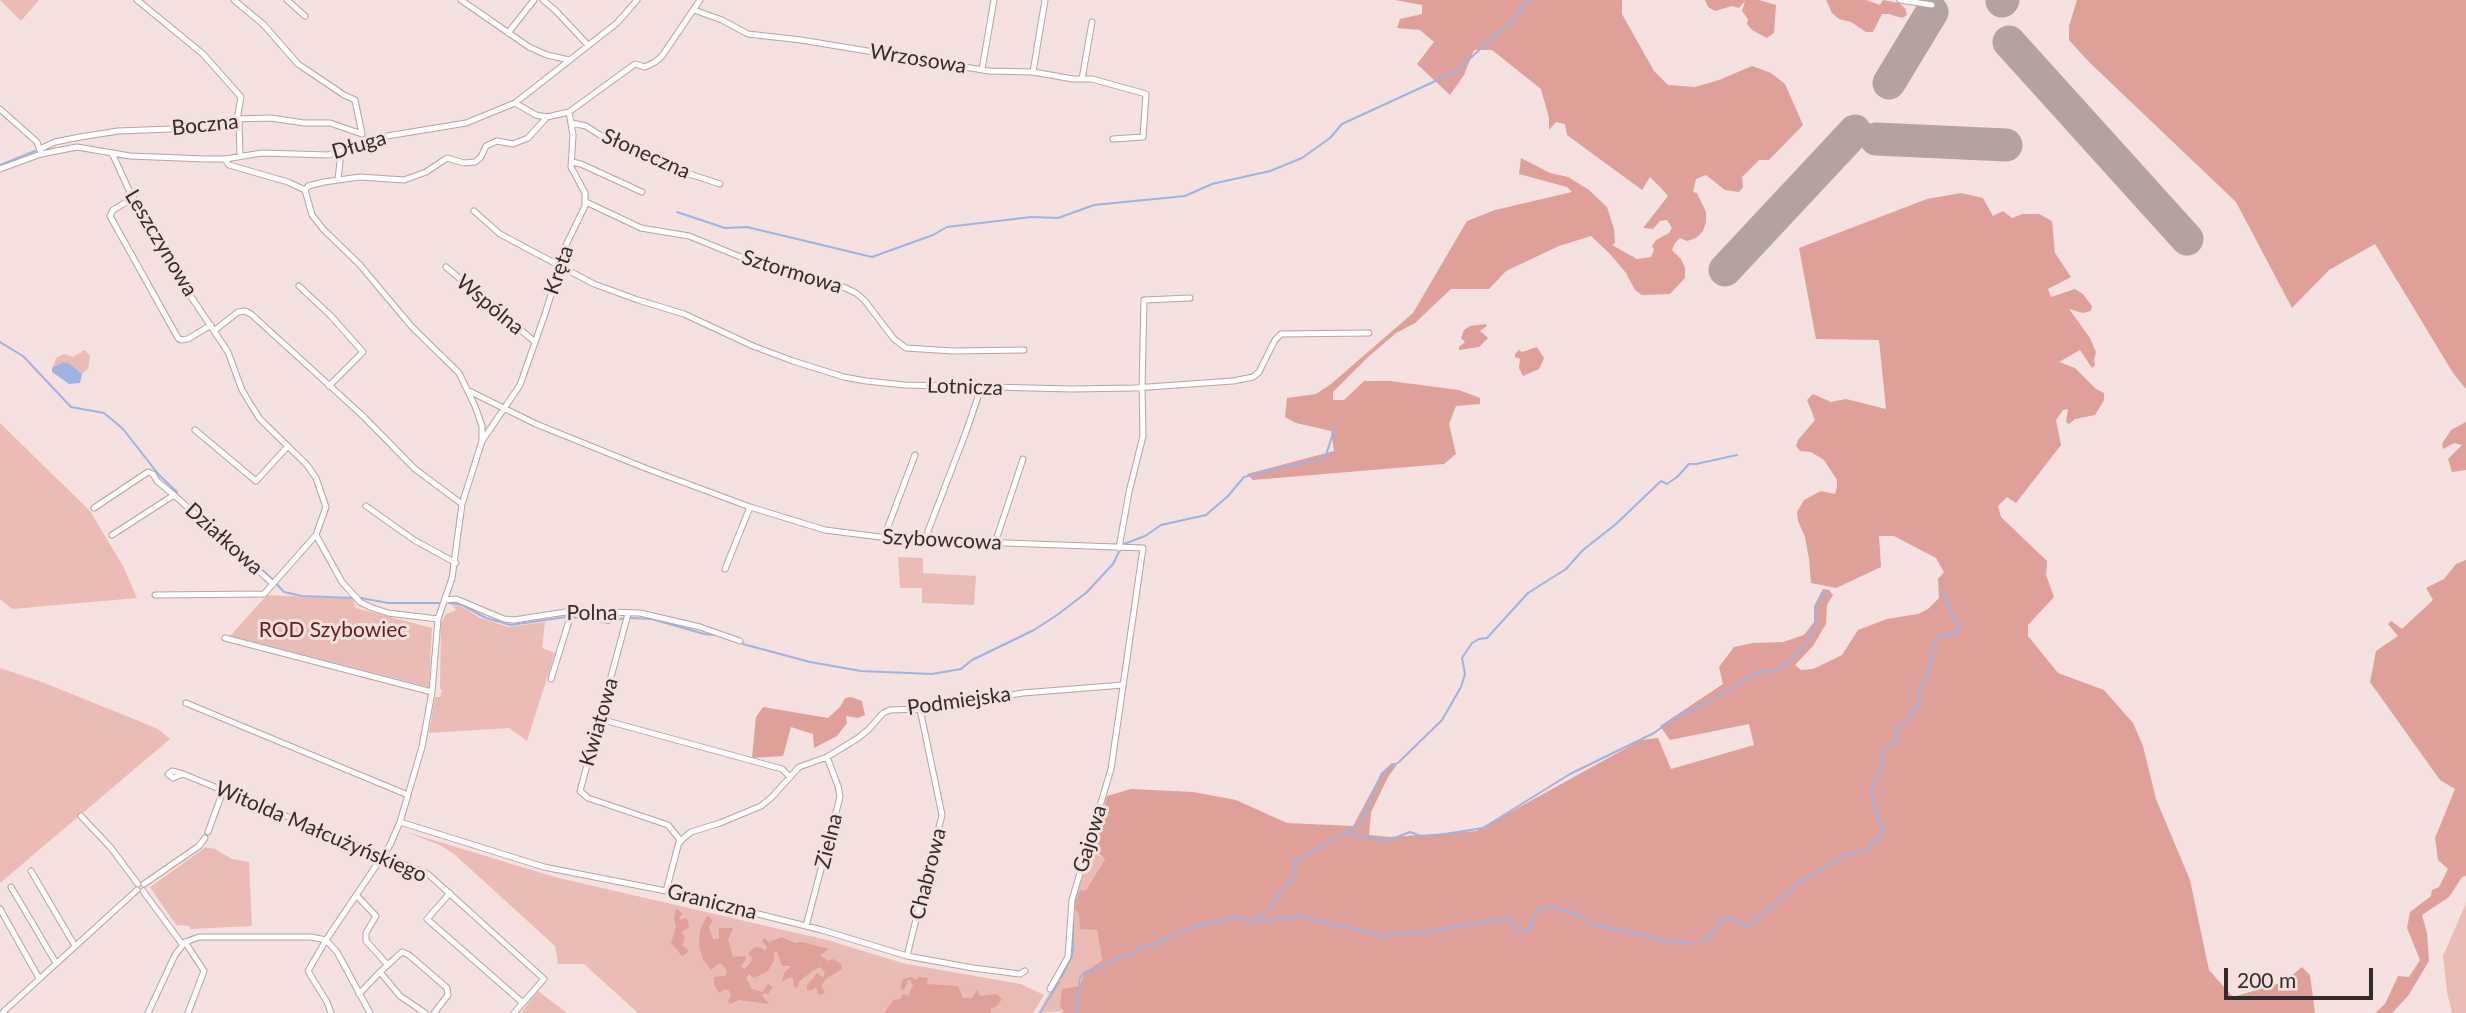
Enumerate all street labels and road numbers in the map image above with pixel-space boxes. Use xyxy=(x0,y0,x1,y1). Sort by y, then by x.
street label: Wrzosowa xyxy=(868,39,968,79)
street label: Boczna xyxy=(170,109,240,141)
street label: Słoneczna xyxy=(598,123,694,185)
street label: Długa xyxy=(329,125,389,165)
street label: Leszczynowa xyxy=(119,185,203,301)
street label: Kręta xyxy=(539,242,579,298)
street label: Sztormowa xyxy=(739,245,845,299)
street label: Wspólna xyxy=(451,269,529,341)
street label: Lotnicza xyxy=(927,373,1003,401)
street label: Działkowa xyxy=(180,498,268,580)
street label: Szybowcowa xyxy=(882,524,1002,556)
street label: Polna xyxy=(566,600,618,626)
street label: Kwiatowa xyxy=(574,675,624,769)
street label: Podmiejska xyxy=(906,681,1012,721)
street label: Witolda Małcużyńskiego xyxy=(212,776,430,888)
street label: Gajowa xyxy=(1068,802,1112,876)
street label: Zielna xyxy=(810,811,848,871)
street label: Chabrowa xyxy=(904,825,952,923)
street label: Graniczna xyxy=(665,879,759,925)

